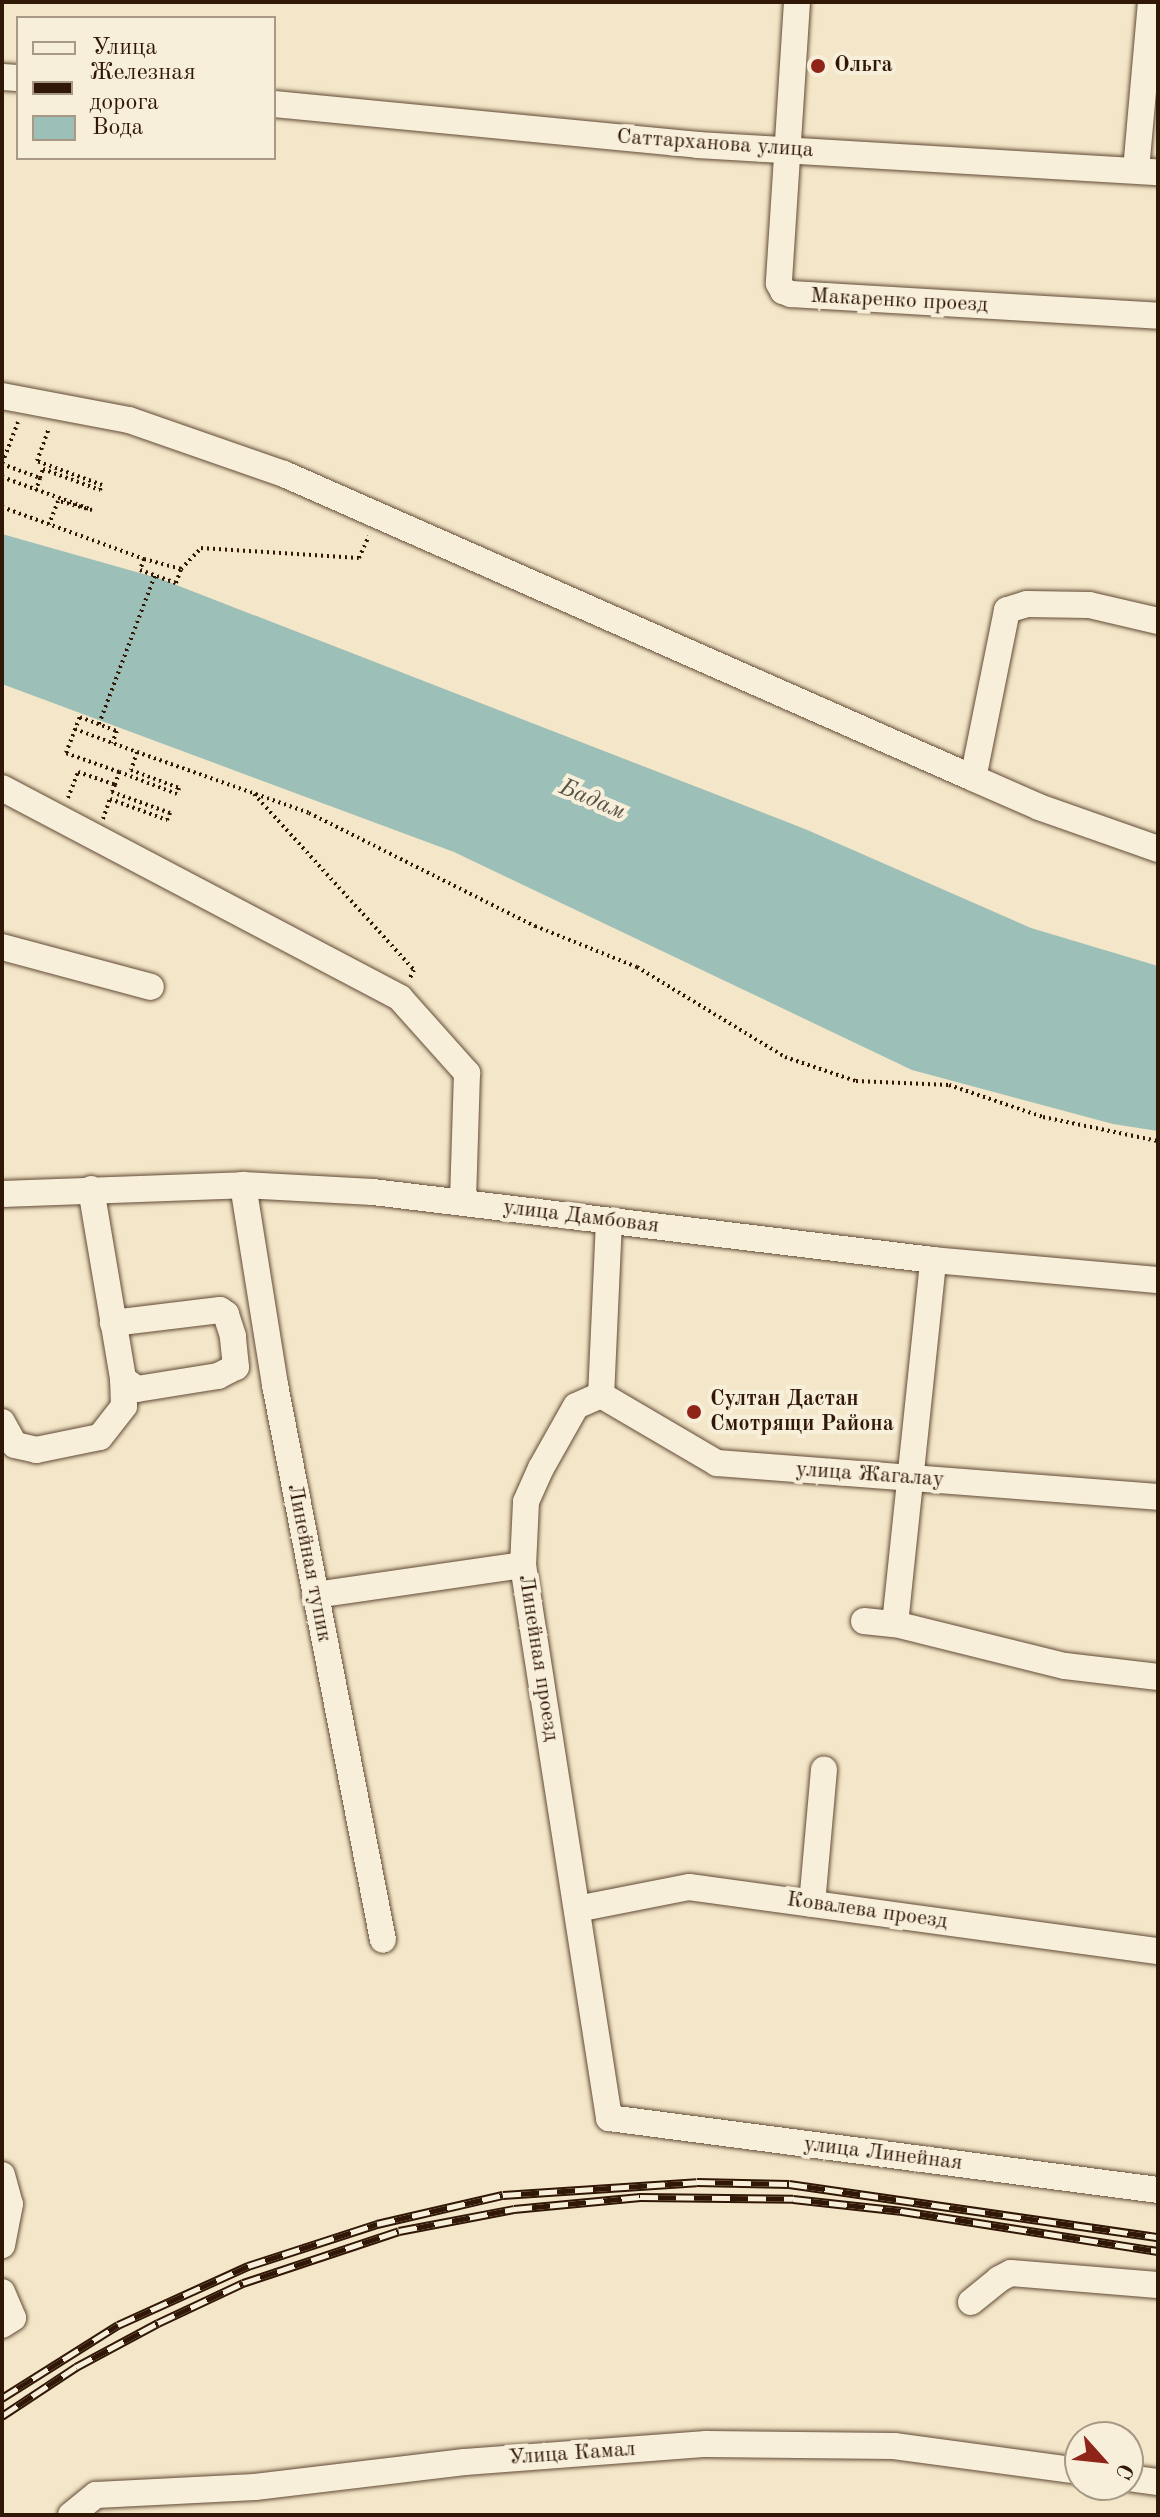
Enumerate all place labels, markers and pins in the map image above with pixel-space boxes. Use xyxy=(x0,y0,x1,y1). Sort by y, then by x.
place label: Ольга xyxy=(834,53,893,79)
marker: Ольга xyxy=(809,57,827,75)
place label: Султан Дастан Смотрящи Района xyxy=(710,1386,894,1438)
marker: Султан Дастан Смотрящи Района xyxy=(685,1403,703,1421)

